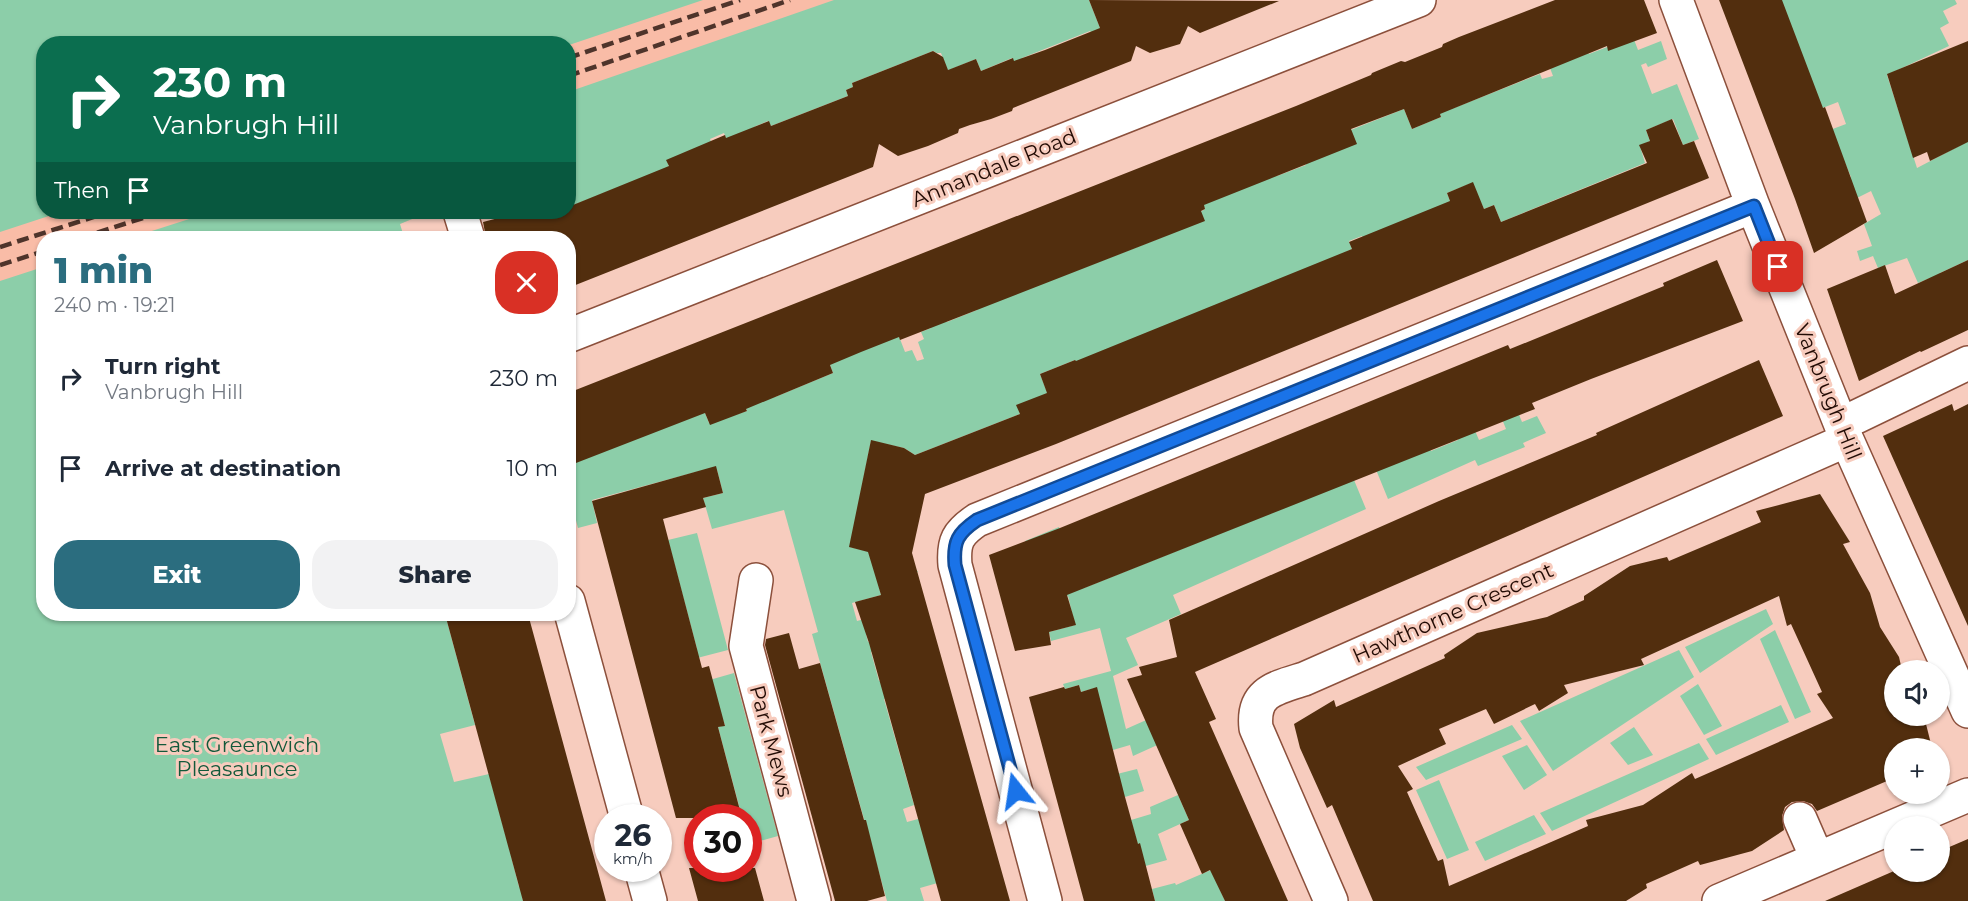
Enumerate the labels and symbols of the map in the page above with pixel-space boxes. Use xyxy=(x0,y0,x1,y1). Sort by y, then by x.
street label: Annandale Road xyxy=(908,123,1080,212)
pin xyxy=(1752,241,1803,292)
street label: Vanbrugh Hill xyxy=(1790,320,1867,464)
street label: Hawthorne Crescent xyxy=(1348,557,1557,668)
street label: Park Mews xyxy=(745,682,798,799)
park label: East Greenwich Pleasaunce xyxy=(155,732,319,781)
position arrow xyxy=(984,759,1048,823)
speed limit sign: 30 xyxy=(684,804,762,882)

